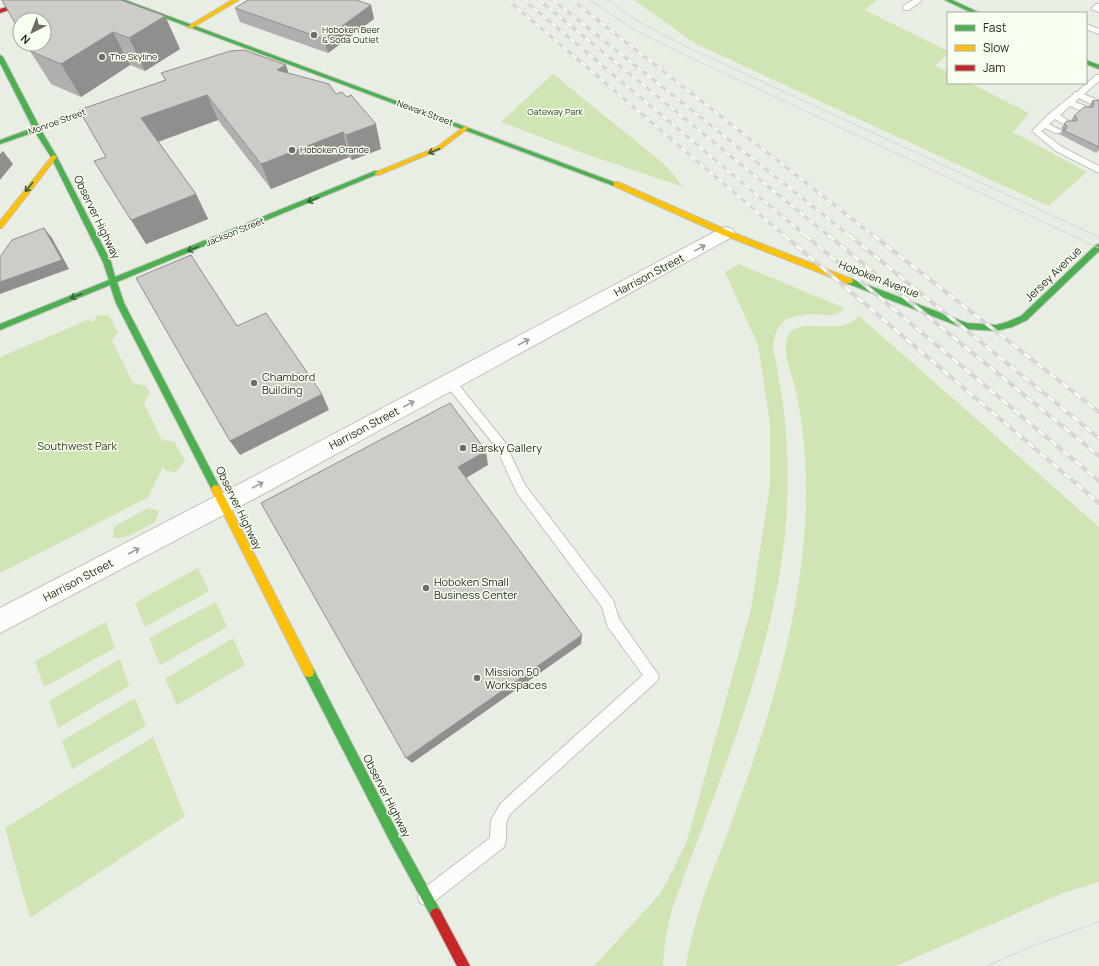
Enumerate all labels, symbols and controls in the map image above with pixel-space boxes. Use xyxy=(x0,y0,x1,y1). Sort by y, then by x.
north arrow xyxy=(12,12,52,52)
legend xyxy=(947,12,1087,84)
text: Fast xyxy=(983,19,1007,36)
place label: Hoboken Beer & Soda Outlet xyxy=(322,23,381,46)
marker: Hoboken Beer & Soda Outlet xyxy=(309,30,319,40)
text: N xyxy=(17,32,33,48)
text: Slow xyxy=(983,39,1009,56)
place label: The Skyline xyxy=(110,50,157,63)
marker: The Skyline xyxy=(97,52,107,62)
text: Jam xyxy=(983,59,1005,76)
street label: Newark Street xyxy=(395,96,455,129)
street label: Monroe Street xyxy=(26,105,88,138)
park label: Gateway Park xyxy=(527,105,583,118)
place label: Hoboken Grande xyxy=(300,143,369,156)
marker: Hoboken Grande xyxy=(287,145,297,155)
one-way arrow xyxy=(428,147,440,155)
street label: Observer Highway xyxy=(71,172,124,261)
one-way arrow xyxy=(25,182,34,192)
one-way arrow xyxy=(308,196,320,204)
street label: Jackson Street xyxy=(204,214,266,249)
street label: Jersey Avenue xyxy=(1021,242,1085,304)
one-way arrow xyxy=(694,243,706,251)
one-way arrow xyxy=(187,246,199,253)
street label: Harrison Street xyxy=(611,250,686,299)
street label: Hoboken Avenue xyxy=(837,256,922,301)
one-way arrow xyxy=(71,293,83,301)
one-way arrow xyxy=(518,338,530,345)
place label: Chambord Building xyxy=(262,369,315,397)
marker: Chambord Building xyxy=(249,378,259,388)
one-way arrow xyxy=(403,399,415,407)
street label: Harrison Street xyxy=(326,403,401,452)
park label: Southwest Park xyxy=(37,438,117,453)
place label: Barsky Gallery xyxy=(471,440,542,455)
marker: Barsky Gallery xyxy=(458,443,468,453)
street label: Observer Highway xyxy=(213,463,266,552)
one-way arrow xyxy=(252,481,264,489)
one-way arrow xyxy=(127,546,139,554)
street label: Harrison Street xyxy=(40,555,115,604)
place label: Hoboken Small Business Center xyxy=(434,574,518,602)
marker: Hoboken Small Business Center xyxy=(421,583,431,593)
place label: Mission 50 Workspaces xyxy=(485,664,547,692)
marker: Mission 50 Workspaces xyxy=(472,673,482,683)
street label: Observer Highway xyxy=(360,752,415,840)

